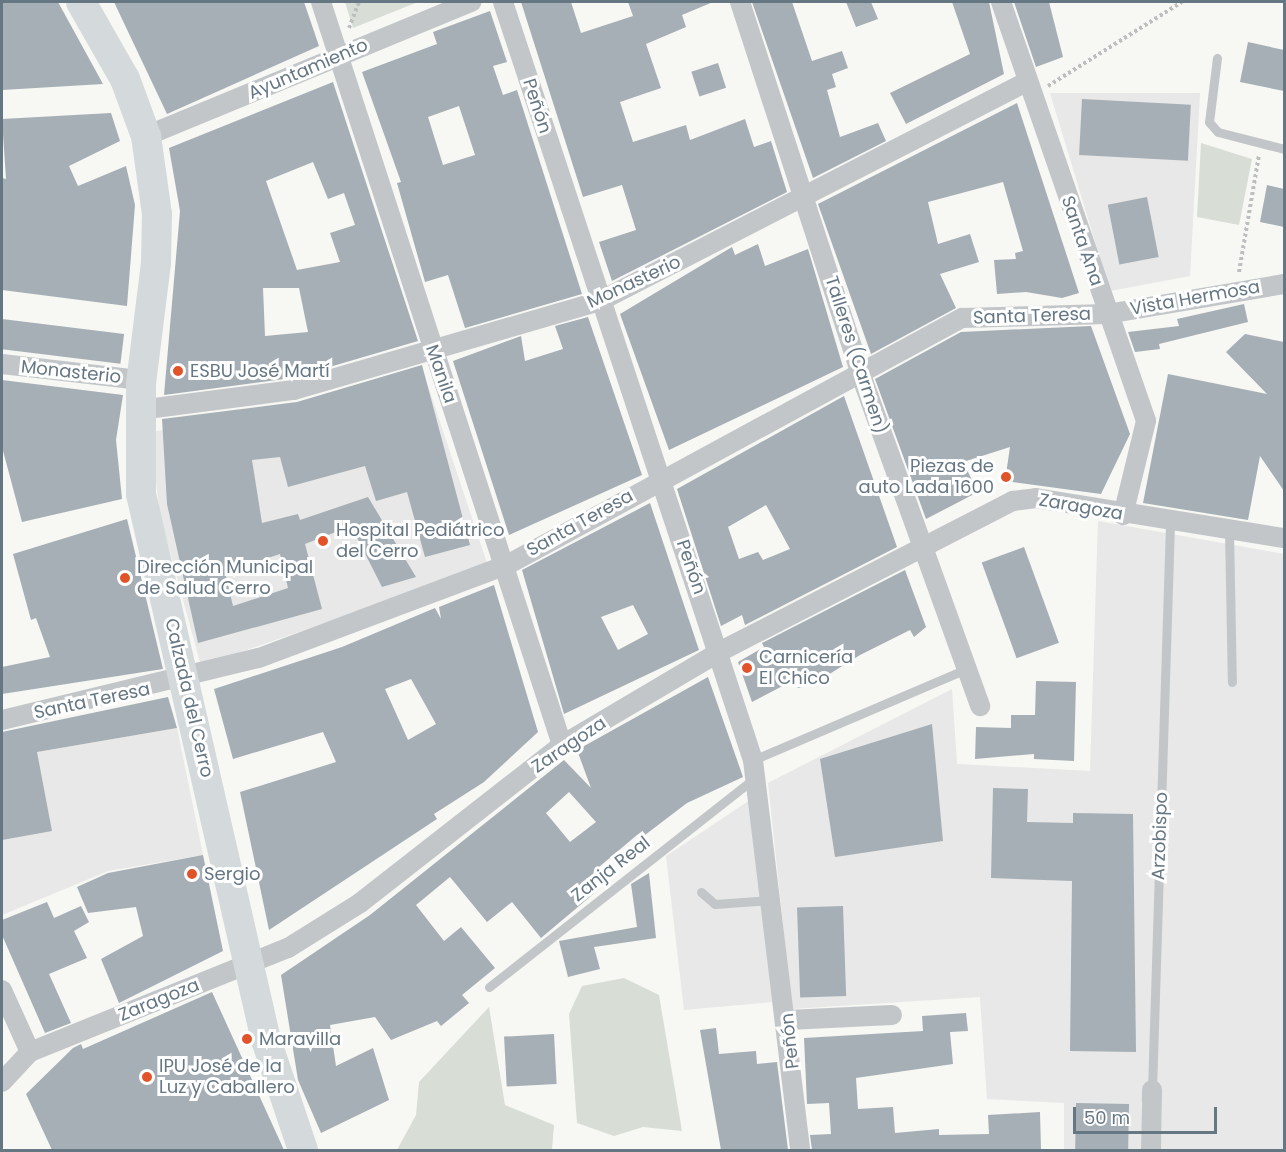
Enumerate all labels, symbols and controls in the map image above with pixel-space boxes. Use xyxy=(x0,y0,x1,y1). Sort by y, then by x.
street label: Ayuntamiento xyxy=(245,34,371,104)
street label: Peñón xyxy=(518,76,556,136)
street label: Santa Ana xyxy=(1057,193,1107,289)
street label: Monasterio xyxy=(584,251,684,313)
street label: Talleres (Carmen) xyxy=(820,274,892,436)
street label: Vista Hermosa xyxy=(1128,276,1262,320)
street label: Santa Teresa xyxy=(973,303,1091,329)
street label: Manila xyxy=(421,342,461,406)
street label: Monasterio xyxy=(20,356,122,388)
place label: ESBU José Martí xyxy=(190,360,330,382)
marker: ESBU José Martí xyxy=(171,364,185,378)
place label: Piezas de auto Lada 1600 xyxy=(859,456,994,498)
marker: Piezas de auto Lada 1600 xyxy=(999,470,1013,484)
street label: Santa Teresa xyxy=(523,485,637,561)
street label: Zaragoza xyxy=(1037,489,1125,525)
place label: Hospital Pediátrico del Cerro xyxy=(336,520,504,562)
marker: Hospital Pediátrico del Cerro xyxy=(314,532,332,550)
street label: Peñón xyxy=(672,537,710,597)
place label: Dirección Municipal de Salud Cerro xyxy=(137,557,313,600)
marker: Dirección Municipal de Salud Cerro xyxy=(118,571,132,585)
street label: Calzada del Cerro xyxy=(160,616,218,780)
place label: Carnicería El Chico xyxy=(759,647,853,690)
marker: Carnicería El Chico xyxy=(740,661,754,675)
street label: Santa Teresa xyxy=(32,678,152,724)
street label: Zaragoza xyxy=(528,712,610,778)
street label: Arzobispo xyxy=(1148,792,1172,880)
street label: Zanja Real xyxy=(567,832,655,906)
place label: Sergio xyxy=(204,863,261,885)
marker: Sergio xyxy=(185,867,199,881)
street label: Zaragoza xyxy=(116,974,202,1026)
street label: Peñón xyxy=(776,1012,804,1070)
place label: Maravilla xyxy=(259,1028,341,1050)
marker: Maravilla xyxy=(240,1032,254,1046)
place label: IPU José de la Luz y Caballero xyxy=(159,1056,295,1098)
marker: IPU José de la Luz y Caballero xyxy=(140,1070,154,1084)
scale bar xyxy=(1076,1095,1220,1133)
text: 50 m xyxy=(1084,1105,1130,1130)

